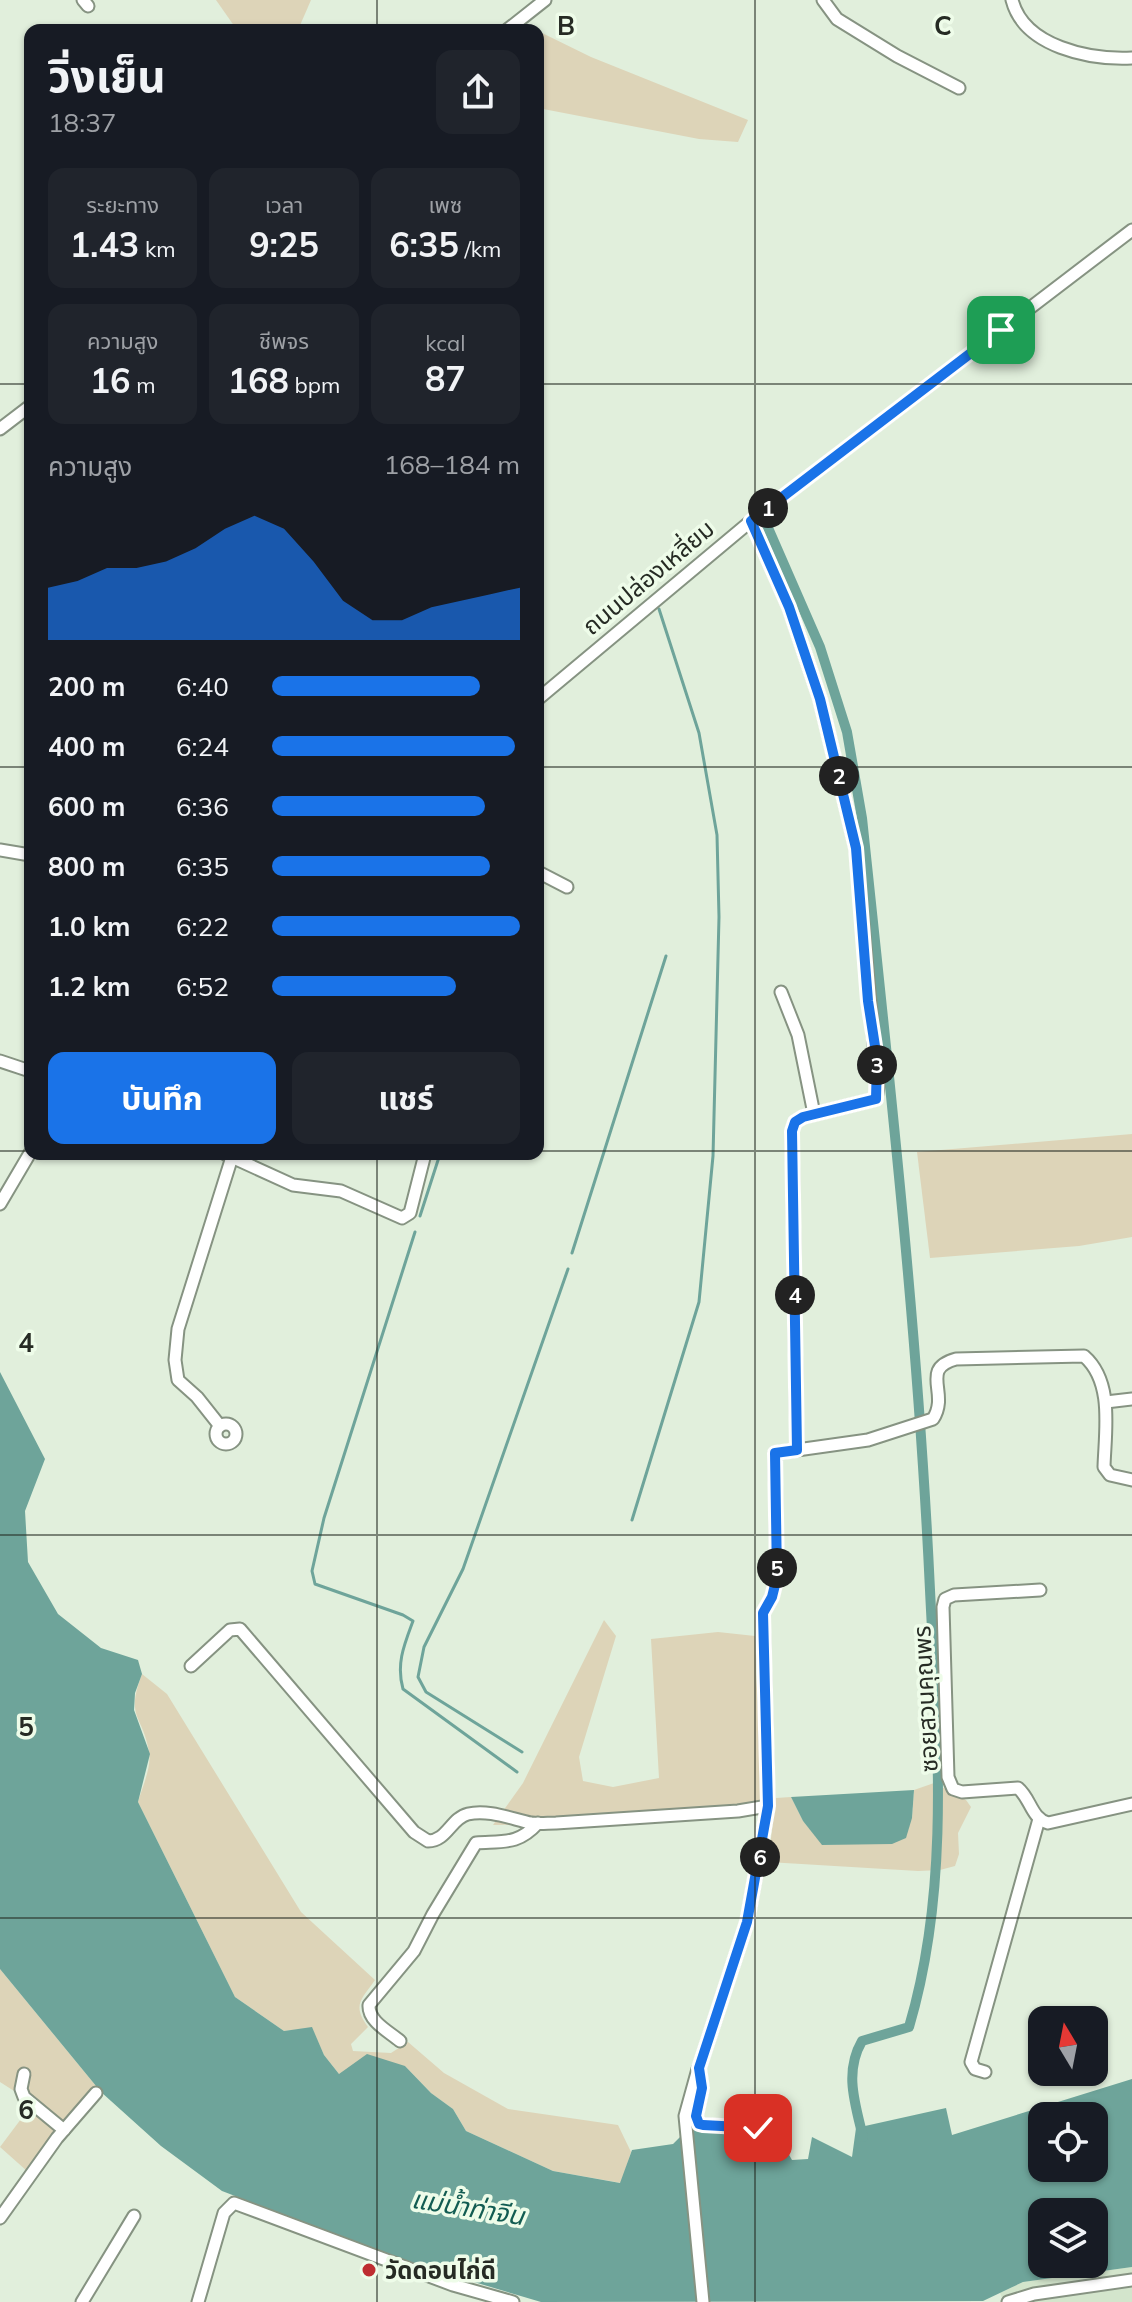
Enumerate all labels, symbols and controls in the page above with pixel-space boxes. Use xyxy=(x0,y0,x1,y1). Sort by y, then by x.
text: B xyxy=(557,9,575,42)
text: C xyxy=(934,9,952,42)
text: วิ่งเย็น xyxy=(48,48,166,103)
button: share xyxy=(436,50,520,134)
text: 18:37 xyxy=(48,106,116,139)
text: ระยะทาง xyxy=(86,191,159,219)
text: เวลา xyxy=(265,191,303,219)
text: เพซ xyxy=(429,191,462,219)
text: 1.43 xyxy=(70,223,139,266)
text: 9:25 xyxy=(249,223,319,266)
text: 6:35 xyxy=(389,223,459,266)
text: km xyxy=(139,235,176,263)
text: /km xyxy=(459,235,501,263)
pin xyxy=(967,296,1035,364)
icon: arrive xyxy=(979,308,1023,352)
text: ความสูง xyxy=(87,327,158,355)
text: ชีพจร xyxy=(259,327,309,355)
text: kcal xyxy=(425,329,465,357)
text: 87 xyxy=(425,357,466,400)
text: 16 xyxy=(90,359,131,402)
text: 168 xyxy=(228,359,289,402)
text: m xyxy=(131,371,156,399)
text: bpm xyxy=(289,371,340,399)
text: 168–184 m xyxy=(384,448,520,481)
text: ความสูง xyxy=(48,450,132,483)
pin: 1 xyxy=(748,488,788,528)
text: 1 xyxy=(761,494,775,522)
street label: ถนนปล่องเหลี่ยม xyxy=(575,512,720,641)
text: 200 m xyxy=(48,670,125,703)
text: 6:40 xyxy=(176,670,229,703)
text: 400 m xyxy=(48,730,125,763)
text: 6:24 xyxy=(176,730,229,763)
pin: 2 xyxy=(819,756,859,796)
text: 2 xyxy=(832,762,846,790)
text: 600 m xyxy=(48,790,125,823)
text: 6:36 xyxy=(176,790,229,823)
text: 800 m xyxy=(48,850,125,883)
text: 6:35 xyxy=(176,850,229,883)
text: 1.0 km xyxy=(48,910,131,943)
text: 6:22 xyxy=(176,910,229,943)
text: 1.2 km xyxy=(48,970,131,1003)
text: 6:52 xyxy=(176,970,229,1003)
pin: 3 xyxy=(857,1045,897,1085)
text: 3 xyxy=(870,1051,884,1079)
button: บันทึก xyxy=(48,1052,276,1144)
button: แชร์ xyxy=(292,1052,520,1144)
pin: 4 xyxy=(775,1275,815,1315)
text: 4 xyxy=(788,1281,802,1309)
text: 4 xyxy=(18,1326,34,1359)
pin: 5 xyxy=(757,1548,797,1588)
text: 5 xyxy=(770,1554,784,1582)
street label: ซอยสวนคุณพร xyxy=(906,1625,945,1773)
text: 5 xyxy=(18,1710,34,1743)
pin: 6 xyxy=(740,1837,780,1877)
text: 6 xyxy=(753,1843,767,1871)
north arrow xyxy=(1028,2006,1108,2086)
map controls xyxy=(1028,2006,1108,2278)
text: 6 xyxy=(18,2093,34,2126)
pin xyxy=(724,2094,792,2162)
button: locate xyxy=(1028,2102,1108,2182)
icon: check xyxy=(736,2106,780,2150)
water label: แม่น้ำท่าจีน xyxy=(409,2181,529,2232)
button: layers xyxy=(1028,2198,1108,2278)
place label: วัดดอนไก่ดี xyxy=(385,2255,496,2285)
marker: วัดดอนไก่ดี xyxy=(360,2261,378,2279)

